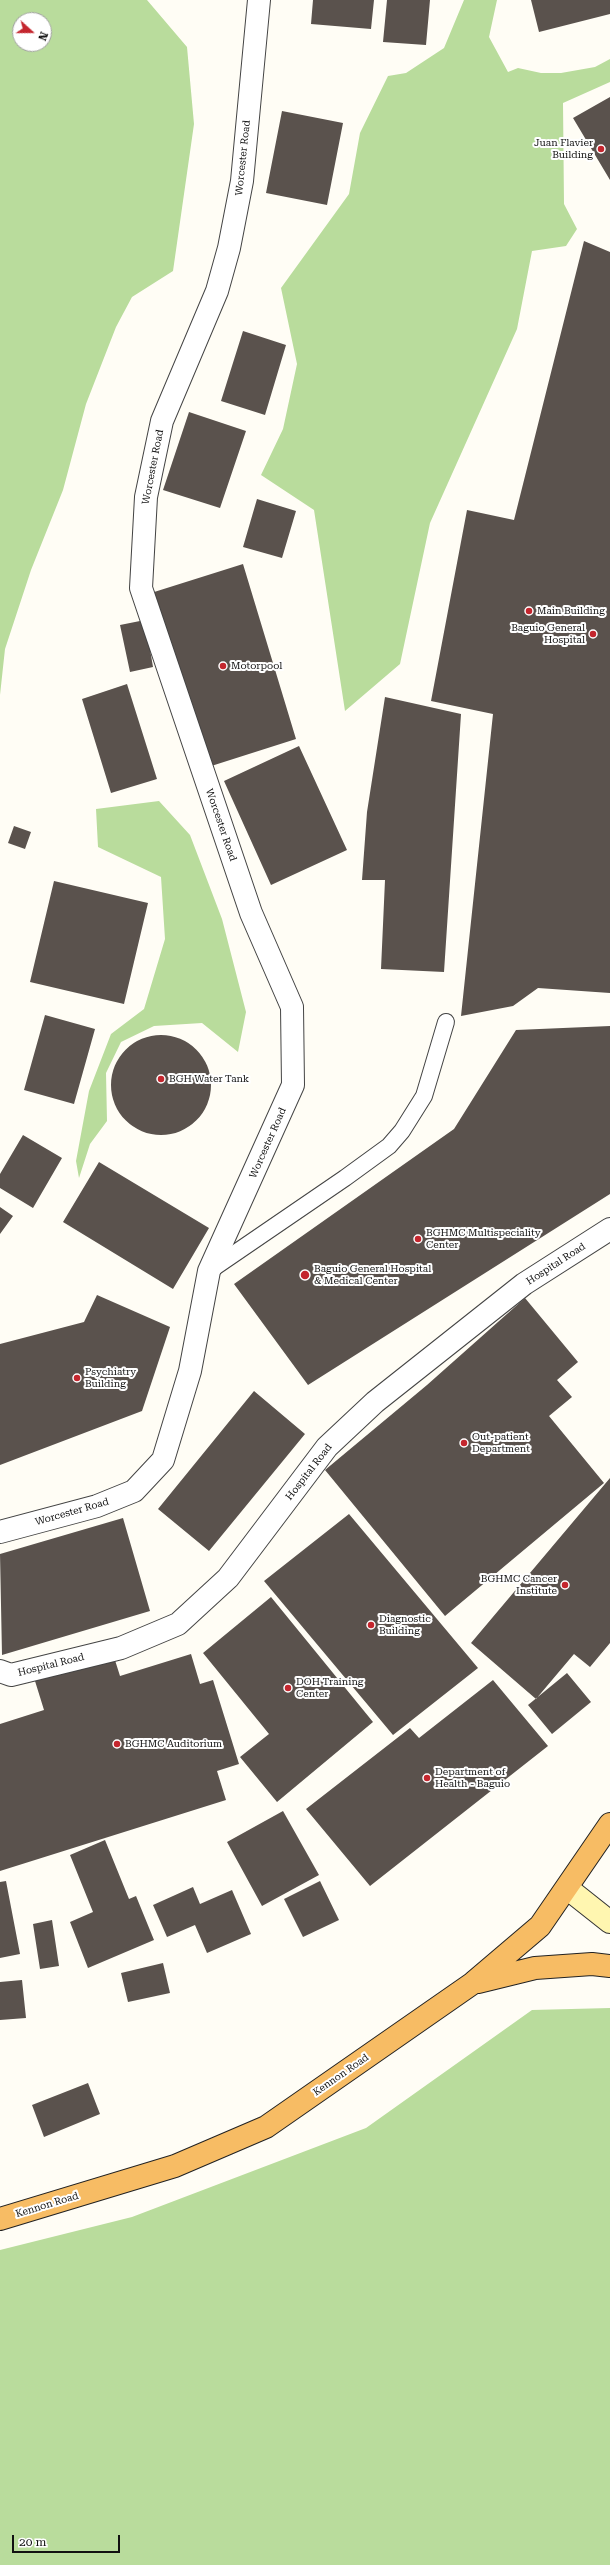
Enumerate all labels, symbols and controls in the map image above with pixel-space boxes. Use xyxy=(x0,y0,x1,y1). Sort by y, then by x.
north arrow xyxy=(12,12,52,52)
text: N xyxy=(35,30,50,42)
street label: Worcester Road xyxy=(233,120,253,196)
place label: Juan Flavier Building xyxy=(534,137,593,160)
marker: Juan Flavier Building xyxy=(596,144,606,154)
street label: Worcester Road xyxy=(140,429,166,505)
place label: Main Building xyxy=(537,605,605,617)
marker: Main Building xyxy=(524,606,534,616)
place label: Baguio General Hospital xyxy=(511,622,585,646)
marker: Baguio General Hospital xyxy=(588,629,598,639)
place label: Motorpool xyxy=(231,660,282,672)
marker: Motorpool xyxy=(218,661,228,671)
street label: Worcester Road xyxy=(203,787,239,863)
place label: BGH Water Tank xyxy=(169,1073,249,1085)
marker: BGH Water Tank xyxy=(156,1074,166,1084)
street label: Worcester Road xyxy=(247,1106,289,1180)
place label: BGHMC Multispeciality Center xyxy=(426,1227,541,1250)
marker: BGHMC Multispeciality Center xyxy=(413,1234,423,1244)
street label: Hospital Road xyxy=(524,1240,588,1288)
place label: Baguio General Hospital & Medical Center xyxy=(314,1263,431,1286)
marker: Baguio General Hospital & Medical Center xyxy=(299,1269,311,1281)
place label: Psychiatry Building xyxy=(85,1366,136,1390)
marker: Psychiatry Building xyxy=(72,1373,82,1383)
place label: Out-patient Department xyxy=(472,1431,530,1454)
marker: Out-patient Department xyxy=(459,1438,469,1448)
street label: Hospital Road xyxy=(283,1441,335,1503)
street label: Worcester Road xyxy=(34,1496,110,1528)
place label: BGHMC Cancer Institute xyxy=(481,1573,557,1596)
marker: BGHMC Cancer Institute xyxy=(560,1580,570,1590)
place label: Diagnostic Building xyxy=(379,1613,431,1636)
marker: Diagnostic Building xyxy=(366,1620,376,1630)
street label: Hospital Road xyxy=(17,1651,85,1679)
place label: DOH Training Center xyxy=(296,1676,364,1700)
marker: DOH Training Center xyxy=(283,1683,293,1693)
place label: BGHMC Auditorium xyxy=(125,1738,222,1750)
marker: BGHMC Auditorium xyxy=(112,1739,122,1749)
place label: Department of Health - Baguio xyxy=(435,1766,510,1790)
marker: Department of Health - Baguio xyxy=(422,1773,432,1783)
street label: Kennon Road xyxy=(311,2051,371,2099)
street label: Kennon Road xyxy=(14,2190,80,2220)
scale bar xyxy=(14,2527,122,2553)
text: 20 m xyxy=(19,2535,46,2549)

